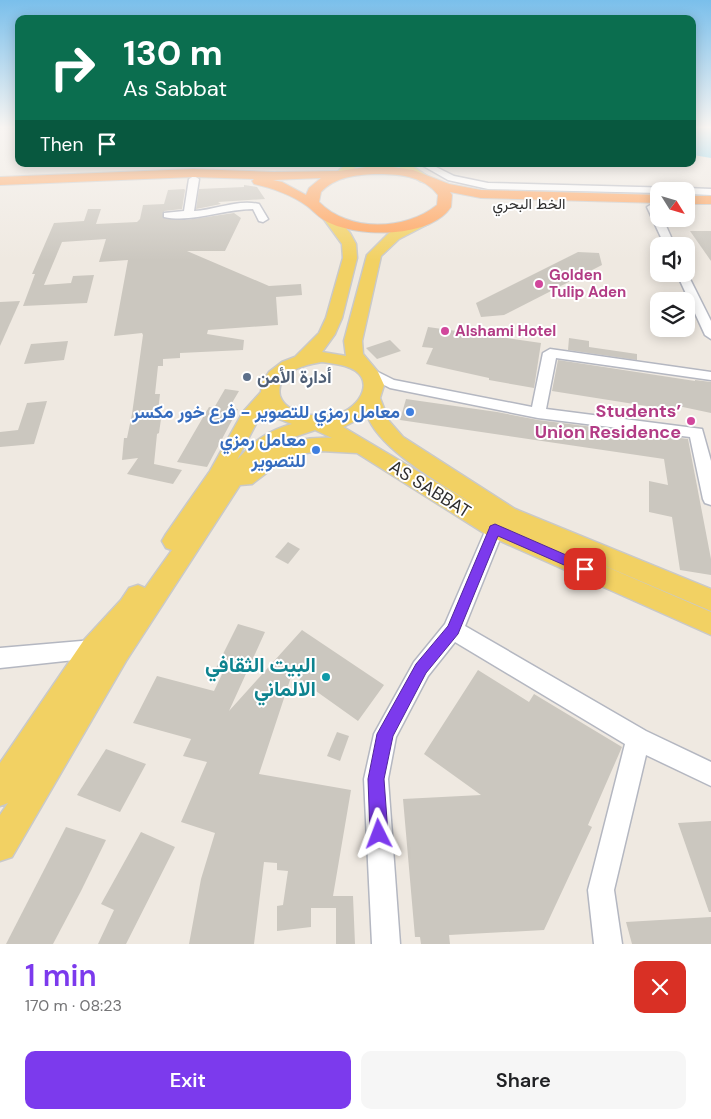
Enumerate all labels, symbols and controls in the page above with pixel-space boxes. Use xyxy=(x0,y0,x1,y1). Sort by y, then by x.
text: 130 m xyxy=(123,30,223,76)
icon: right xyxy=(40,35,105,100)
text: As Sabbat xyxy=(123,74,227,103)
icon: arrive xyxy=(93,130,121,158)
text: Then xyxy=(40,132,83,157)
north arrow xyxy=(650,182,695,228)
map controls xyxy=(650,182,695,337)
street label: الخط البحري xyxy=(492,194,566,217)
button: sound xyxy=(650,237,695,282)
place label: Golden Tulip Aden xyxy=(549,265,626,302)
marker: Golden Tulip Aden xyxy=(533,278,545,290)
button: layers xyxy=(650,292,695,337)
place label: Alshami Hotel xyxy=(455,321,556,341)
marker: Alshami Hotel xyxy=(439,325,451,337)
place label: أدارة الأمن xyxy=(257,365,332,389)
marker: أدارة الأمن xyxy=(241,371,253,383)
place label: Students’ Union Residence xyxy=(535,399,681,444)
place label: معامل رمزي للتصوير - فرع خور مكسر xyxy=(131,400,400,427)
marker: معامل رمزي للتصوير - فرع خور مكسر xyxy=(404,406,416,418)
marker: Students’ Union Residence xyxy=(685,415,697,427)
place label: معامل رمزي للتصوير xyxy=(220,428,306,473)
marker: معامل رمزي للتصوير xyxy=(310,444,322,456)
street label: AS SABBAT xyxy=(385,455,475,523)
pin xyxy=(564,548,606,590)
icon: arrive xyxy=(571,555,599,583)
place label: البيت الثقافي الالماني xyxy=(205,651,316,706)
marker: البيت الثقافي الالماني xyxy=(320,671,332,683)
position arrow xyxy=(352,807,404,859)
text: 1 min xyxy=(25,956,97,995)
button: close xyxy=(634,961,686,1013)
text: 170 m · 08:23 xyxy=(25,995,122,1016)
button: Exit xyxy=(25,1051,351,1109)
button: Share xyxy=(361,1051,686,1109)

